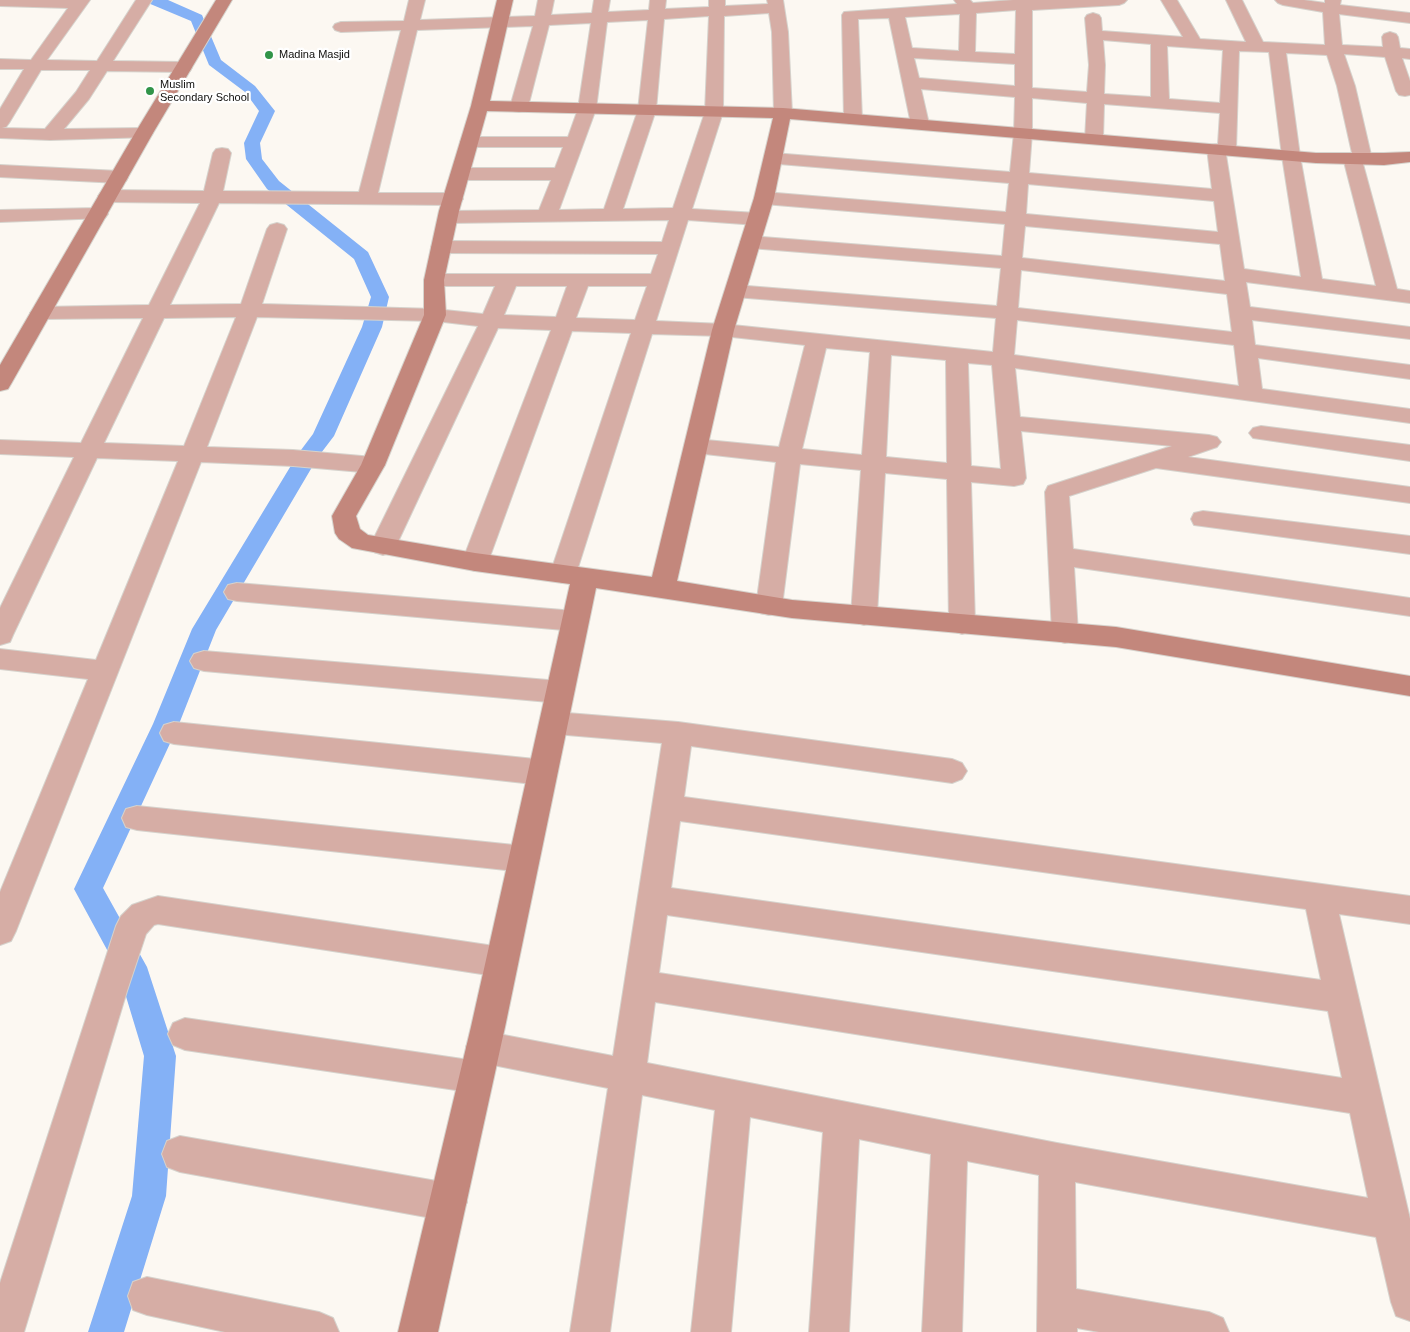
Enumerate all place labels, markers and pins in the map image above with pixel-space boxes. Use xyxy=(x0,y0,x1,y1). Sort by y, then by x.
place label: Madina Masjid xyxy=(279,48,350,62)
marker: Madina Masjid xyxy=(263,49,275,61)
place label: Muslim Secondary School xyxy=(160,78,249,104)
marker: Muslim Secondary School xyxy=(144,85,156,97)

